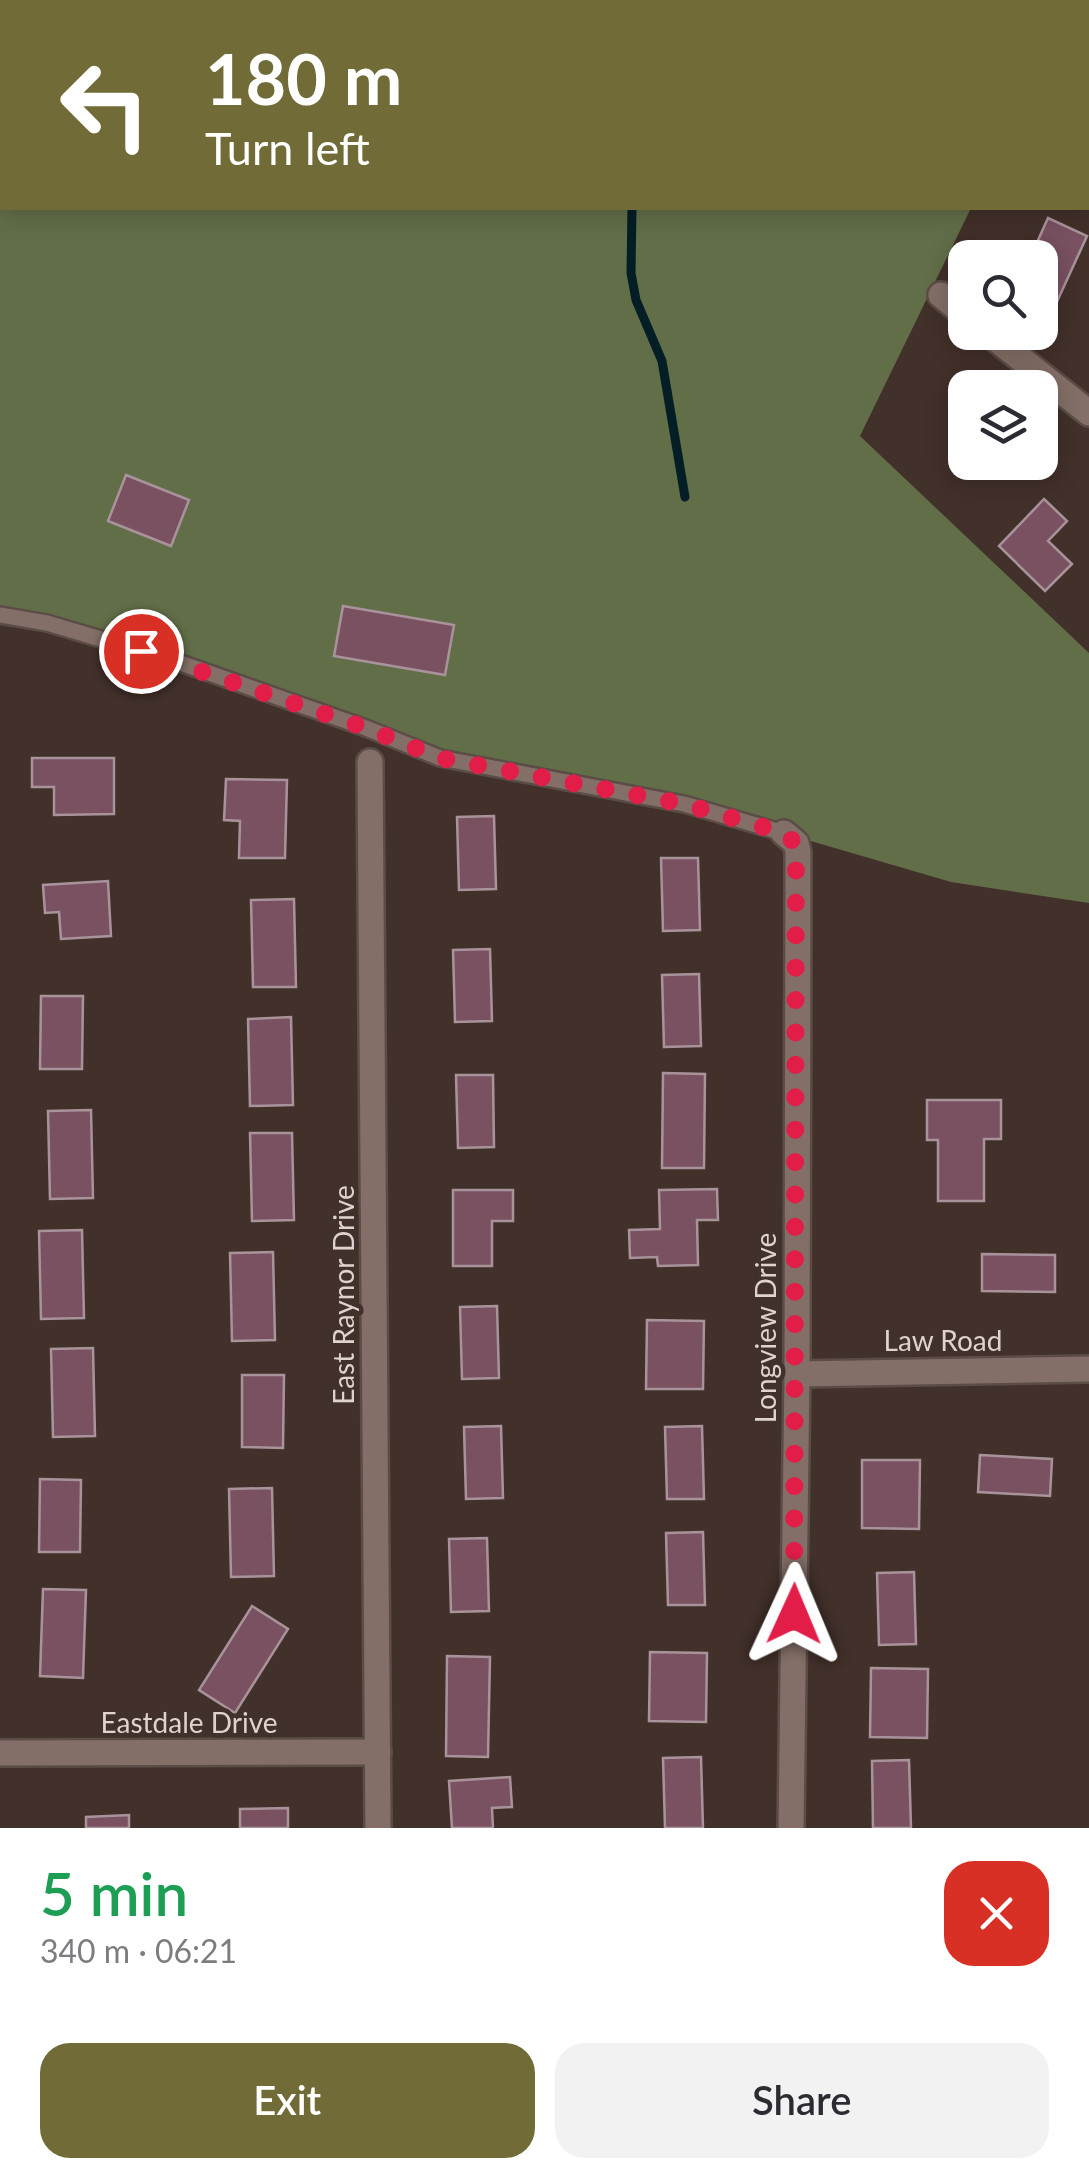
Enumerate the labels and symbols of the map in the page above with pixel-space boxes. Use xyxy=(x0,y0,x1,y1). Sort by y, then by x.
pin xyxy=(99,609,184,694)
street label: East Raynor Drive xyxy=(326,1185,360,1405)
street label: Longview Drive xyxy=(748,1233,782,1423)
street label: Law Road xyxy=(884,1323,1002,1357)
position arrow xyxy=(742,1562,846,1666)
street label: Eastdale Drive xyxy=(101,1705,278,1739)

